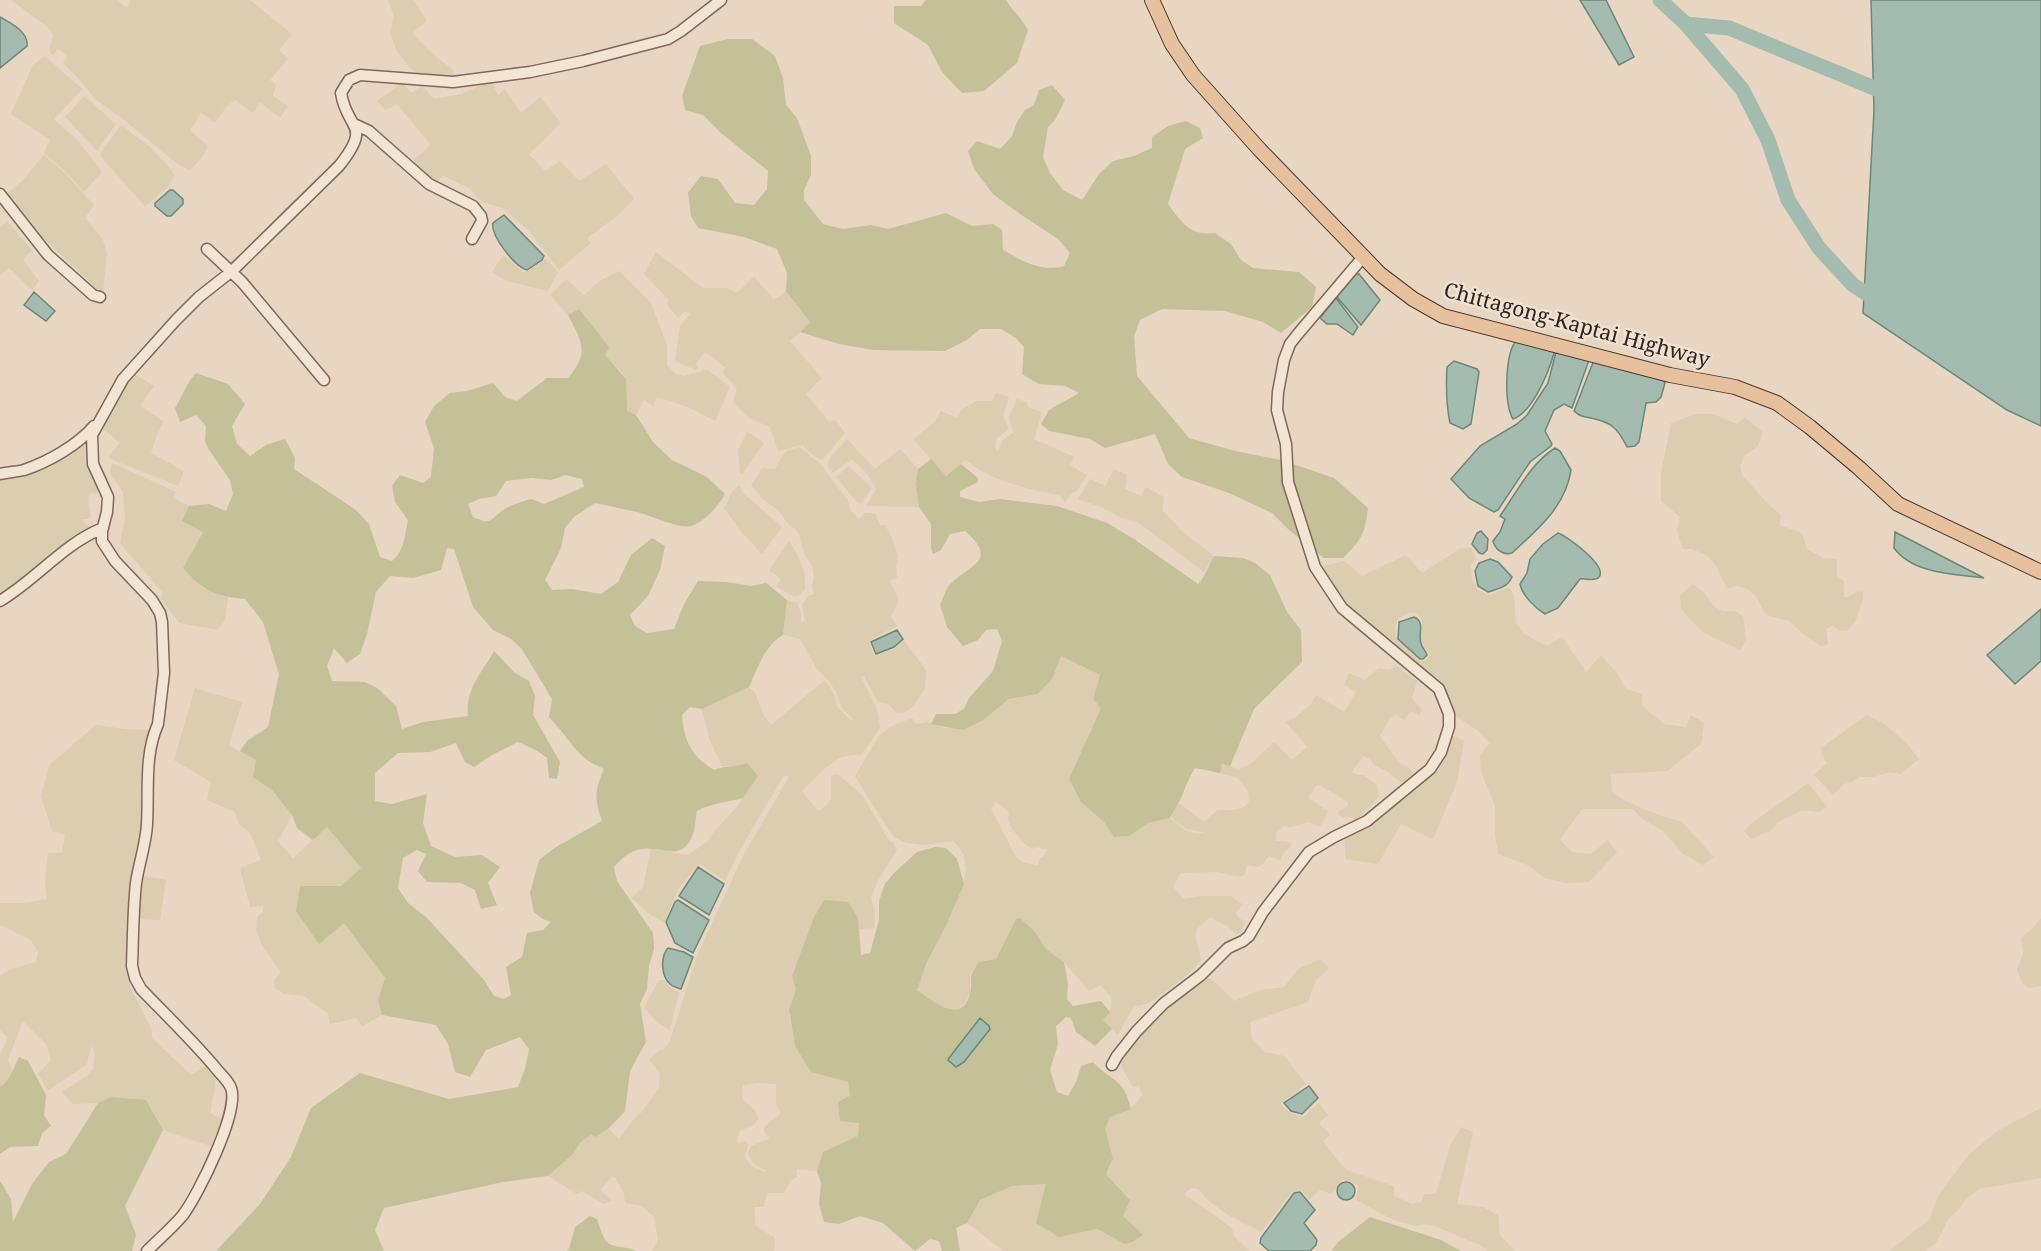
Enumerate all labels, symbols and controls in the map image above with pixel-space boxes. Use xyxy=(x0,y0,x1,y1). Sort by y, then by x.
street label: Chittagong-Kaptai Highway xyxy=(1441,275,1714,373)

